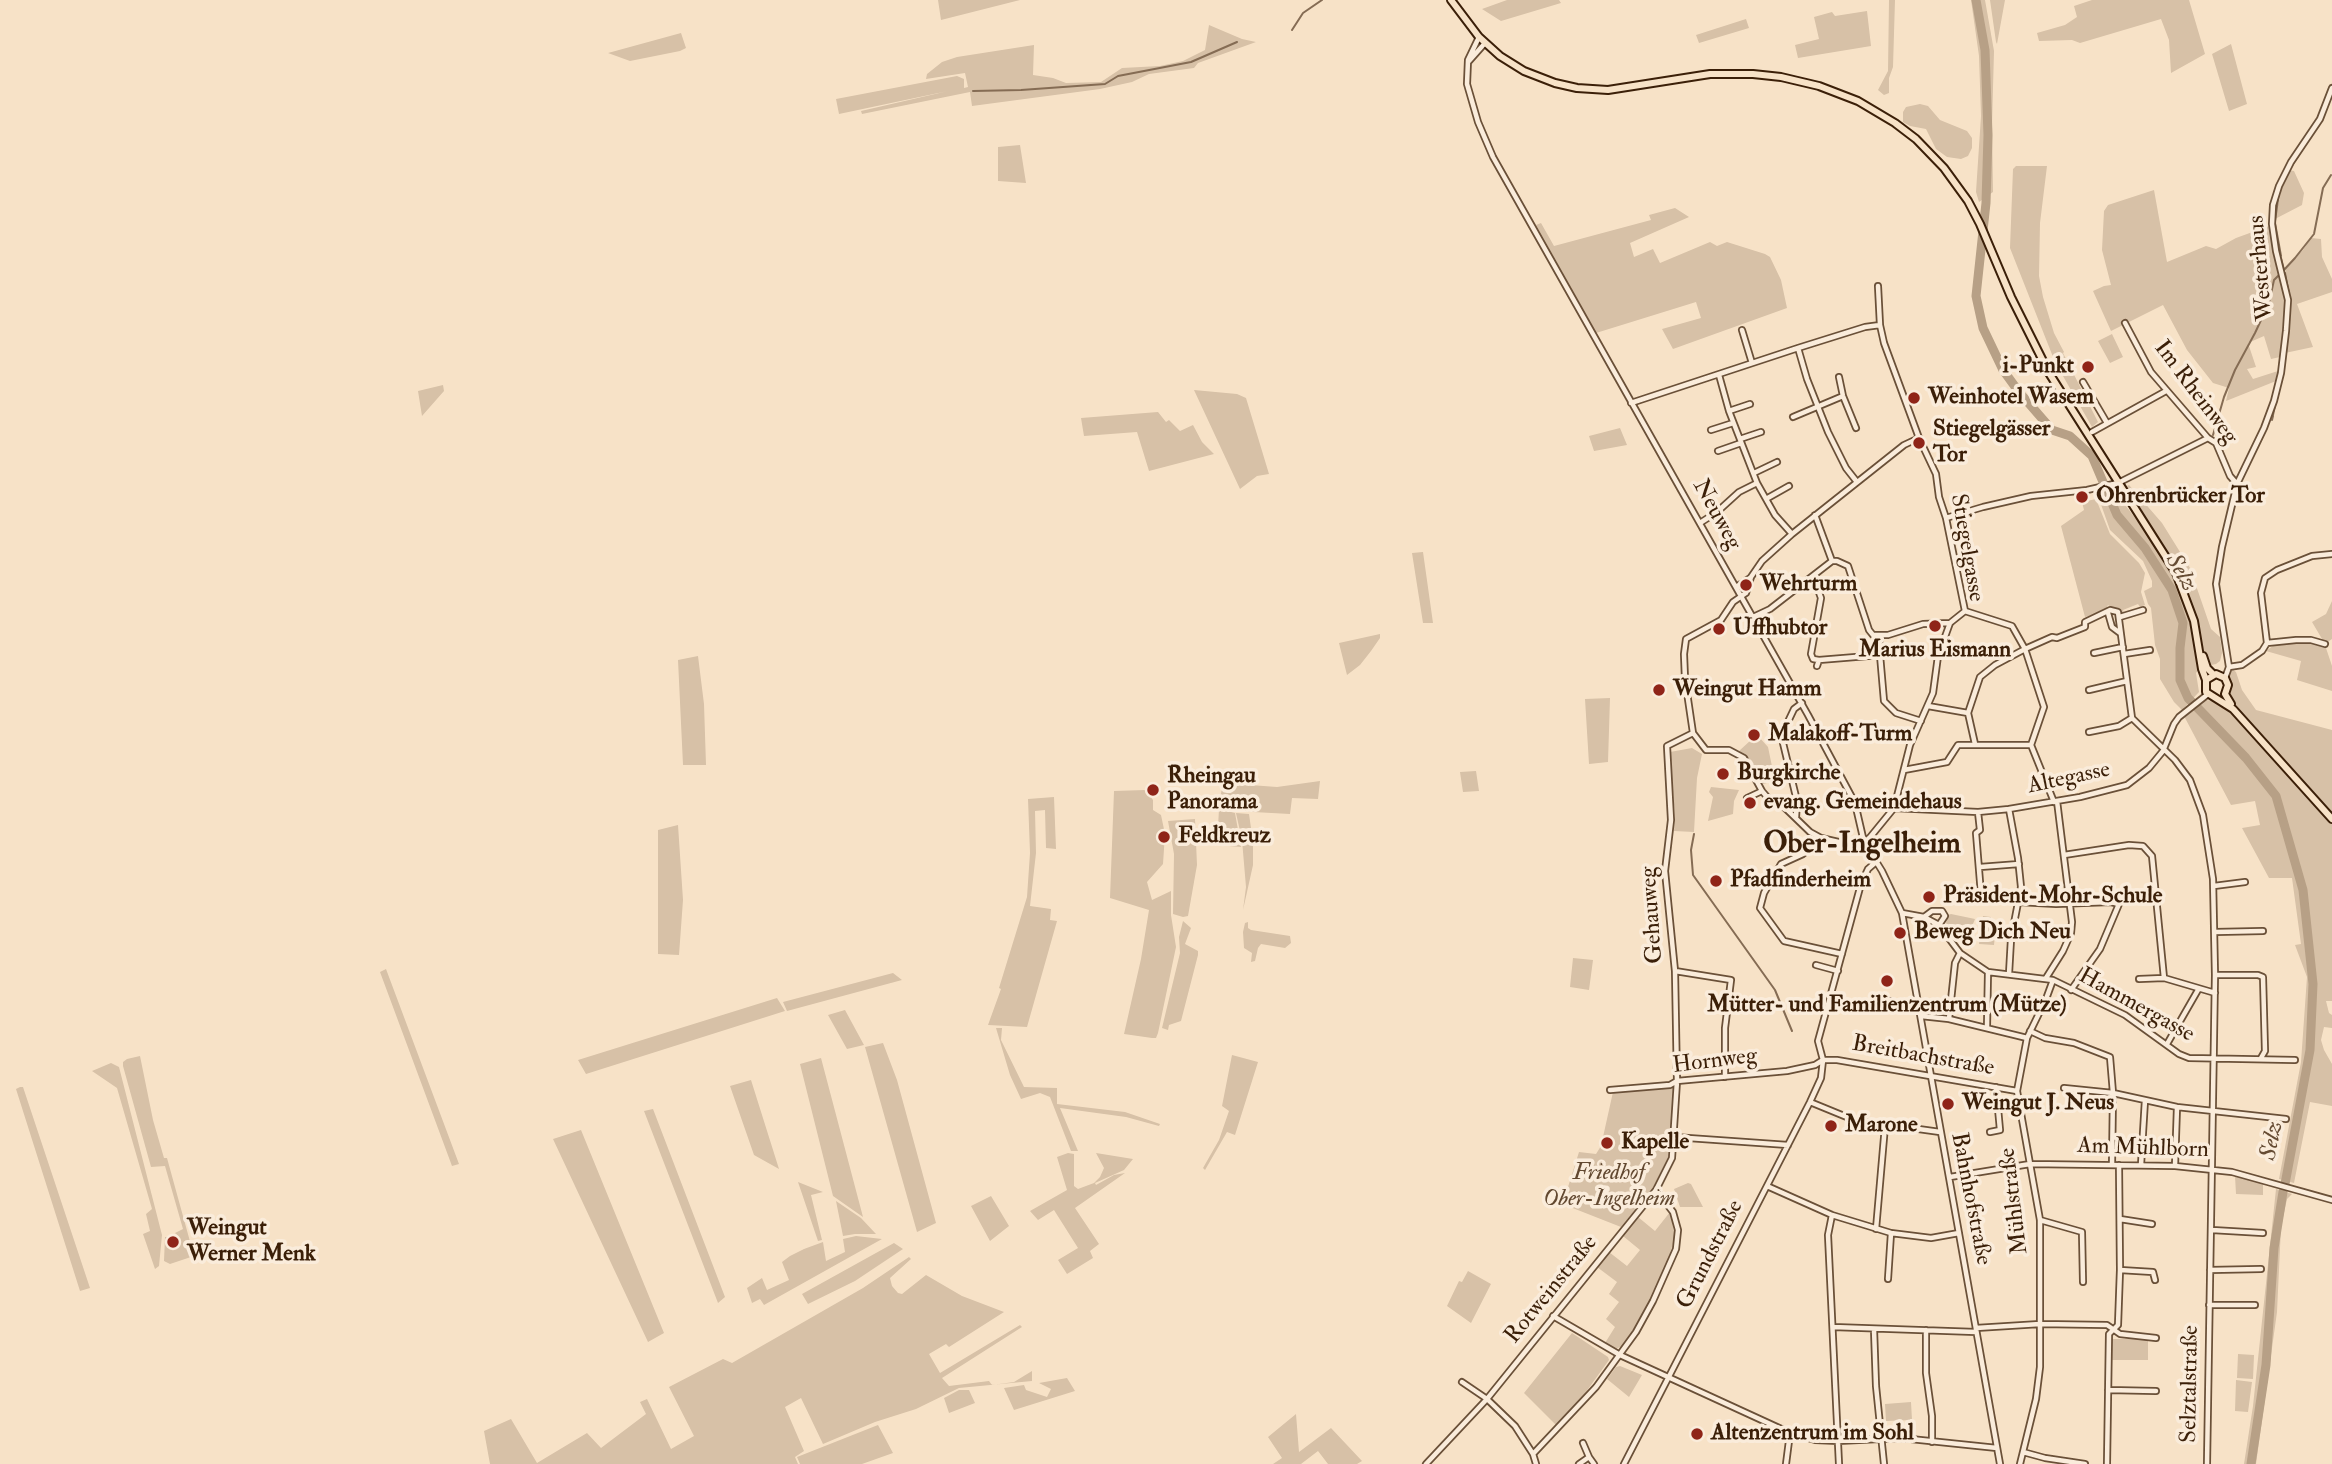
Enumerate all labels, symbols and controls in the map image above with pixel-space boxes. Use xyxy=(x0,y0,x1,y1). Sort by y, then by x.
street label: Westerhaus xyxy=(2244,214,2280,322)
street label: Im Rheinweg xyxy=(2147,336,2243,450)
place label: i-Punkt xyxy=(2003,353,2074,381)
marker: i-Punkt xyxy=(2080,359,2096,375)
place label: Weinhotel Wasem xyxy=(1928,384,2094,412)
marker: Weinhotel Wasem xyxy=(1906,390,1922,406)
place label: Stiegelgässer Tor xyxy=(1933,416,2050,470)
marker: Stiegelgässer Tor xyxy=(1911,435,1927,451)
street label: Neuweg xyxy=(1685,475,1747,555)
place label: Ohrenbrücker Tor xyxy=(2096,483,2265,511)
marker: Ohrenbrücker Tor xyxy=(2074,489,2090,505)
street label: Stiegelgasse xyxy=(1943,492,1989,604)
water label: Selz xyxy=(2158,549,2202,597)
place label: Wehrturm xyxy=(1760,571,1857,599)
marker: Wehrturm xyxy=(1738,577,1754,593)
place label: Uffhubtor xyxy=(1733,615,1827,643)
marker: Marius Eismann xyxy=(1927,618,1943,634)
marker: Uffhubtor xyxy=(1711,621,1727,637)
place label: Marius Eismann xyxy=(1859,637,2011,665)
place label: Weingut Hamm xyxy=(1673,676,1822,704)
marker: Weingut Hamm xyxy=(1651,682,1667,698)
place label: Malakoff-Turm xyxy=(1768,721,1912,749)
marker: Malakoff-Turm xyxy=(1746,727,1762,743)
street label: Altegasse xyxy=(2025,757,2113,801)
place label: Burgkirche xyxy=(1737,760,1840,788)
place label: Rheingau Panorama xyxy=(1167,763,1258,817)
marker: Burgkirche xyxy=(1715,766,1731,782)
marker: Rheingau Panorama xyxy=(1145,782,1161,798)
place label: evang. Gemeindehaus xyxy=(1764,789,1962,817)
marker: evang. Gemeindehaus xyxy=(1742,795,1758,811)
place label: Feldkreuz xyxy=(1178,823,1271,851)
district label: Ober-Ingelheim xyxy=(1763,828,1961,864)
marker: Feldkreuz xyxy=(1156,829,1172,845)
street label: Gehauweg xyxy=(1636,866,1670,964)
place label: Pfadfinderheim xyxy=(1730,867,1871,895)
marker: Pfadfinderheim xyxy=(1708,873,1724,889)
place label: Präsident-Mohr-Schule xyxy=(1943,883,2162,911)
marker: Präsident-Mohr-Schule xyxy=(1921,889,1937,905)
place label: Beweg Dich Neu xyxy=(1914,919,2071,947)
marker: Beweg Dich Neu xyxy=(1892,925,1908,941)
street label: Hammergasse xyxy=(2073,963,2199,1049)
marker: Mütter- und Familienzentrum (Mütze) xyxy=(1879,973,1895,989)
place label: Mütter- und Familienzentrum (Mütze) xyxy=(1707,992,2067,1020)
street label: Breitbachstraße xyxy=(1850,1031,1996,1083)
street label: Hornweg xyxy=(1671,1043,1759,1081)
place label: Weingut J. Neus xyxy=(1962,1090,2114,1118)
marker: Weingut J. Neus xyxy=(1940,1096,1956,1112)
place label: Marone xyxy=(1845,1112,1918,1140)
marker: Marone xyxy=(1823,1118,1839,1134)
water label: Selz xyxy=(2255,1119,2291,1163)
place label: Kapelle xyxy=(1621,1129,1689,1157)
street label: Bahnhofstraße xyxy=(1944,1130,1996,1268)
street label: Am Mühlborn xyxy=(2077,1133,2209,1165)
marker: Kapelle xyxy=(1599,1135,1615,1151)
street label: Mühlstraße xyxy=(1995,1146,2035,1256)
park label: Friedhof Ober-Ingelheim xyxy=(1543,1160,1675,1214)
street label: Grundstraße xyxy=(1672,1196,1750,1314)
place label: Weingut Werner Menk xyxy=(187,1215,316,1269)
street label: Rotweinstraße xyxy=(1500,1230,1604,1350)
marker: Weingut Werner Menk xyxy=(165,1234,181,1250)
street label: Selztalstraße xyxy=(2176,1325,2206,1443)
place label: Altenzentrum im Sohl xyxy=(1711,1420,1914,1448)
marker: Altenzentrum im Sohl xyxy=(1689,1426,1705,1442)

